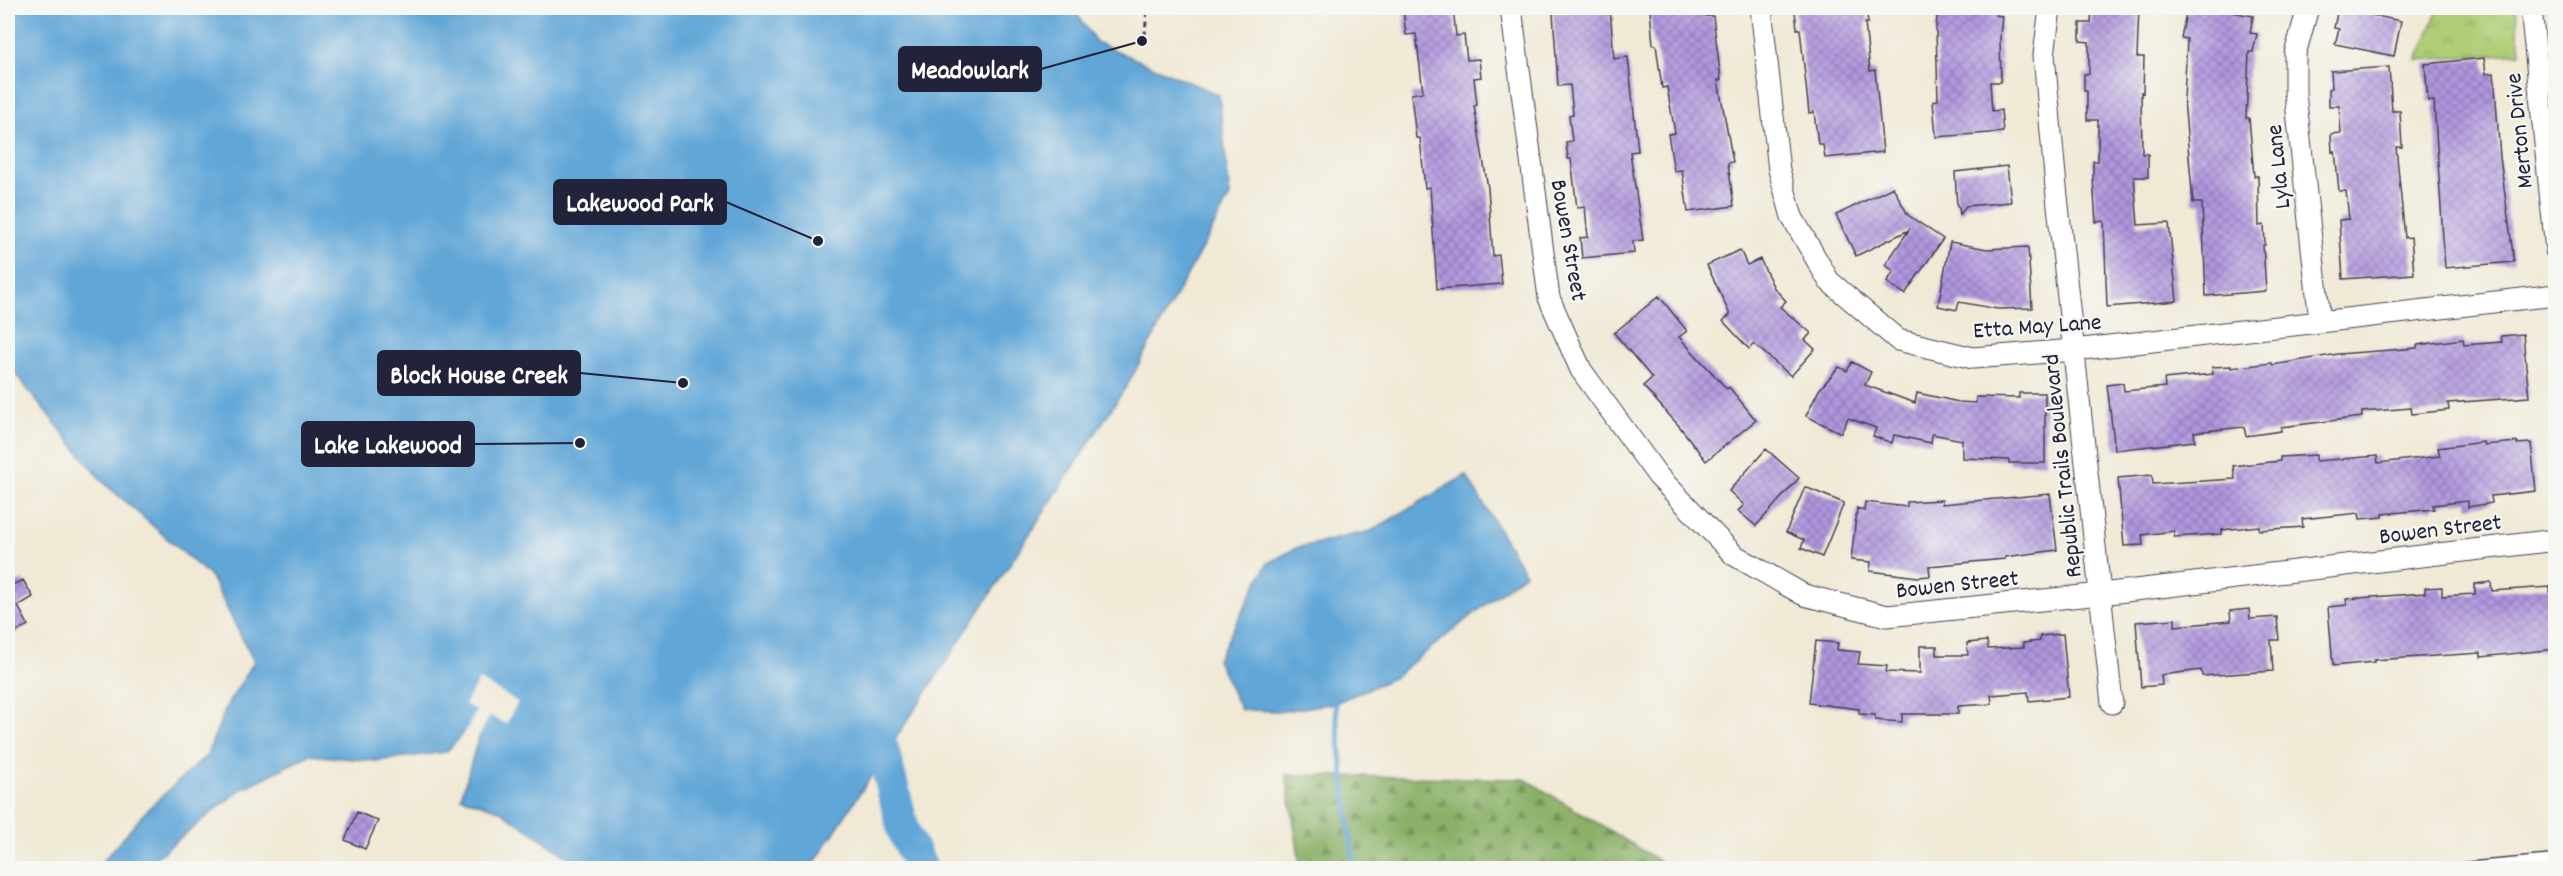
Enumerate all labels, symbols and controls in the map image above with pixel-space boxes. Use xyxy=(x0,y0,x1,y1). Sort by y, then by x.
callout: Meadowlark xyxy=(899,47,1041,91)
text: Meadowlark xyxy=(911,54,1029,91)
street label: Merton Drive xyxy=(2498,71,2544,190)
street label: Lyla Lane xyxy=(2259,123,2301,211)
street label: Bowen Street xyxy=(1540,177,1594,304)
callout: Lakewood Park xyxy=(554,180,726,224)
text: Lakewood Park xyxy=(566,187,714,224)
street label: Etta May Lane xyxy=(1972,307,2103,349)
callout: Block House Creek xyxy=(378,351,580,395)
street label: Republic Trails Boulevard xyxy=(2035,352,2093,579)
text: Block House Creek xyxy=(390,359,568,396)
callout: Lake Lakewood xyxy=(302,422,474,466)
text: Lake Lakewood xyxy=(314,429,462,466)
street label: Bowen Street xyxy=(2377,507,2504,555)
street label: Bowen Street xyxy=(1894,563,2020,609)

